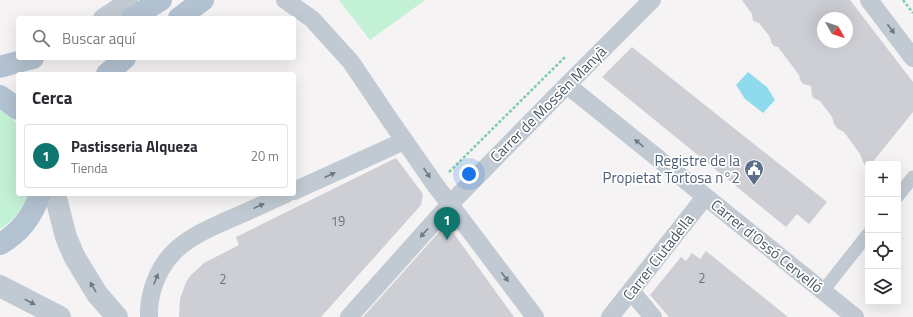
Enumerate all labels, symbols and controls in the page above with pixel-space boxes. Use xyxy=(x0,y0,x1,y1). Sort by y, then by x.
north arrow xyxy=(817,12,853,48)
search box xyxy=(16,16,296,60)
one-way arrow xyxy=(887,24,895,34)
icon: search xyxy=(30,27,52,49)
text: Buscar aquí xyxy=(62,27,135,50)
street label: Carrer de Mossèn Manyà xyxy=(484,40,612,168)
text: Cerca xyxy=(32,85,72,111)
text: Pastisseria Alqueza xyxy=(71,135,198,158)
one-way arrow xyxy=(634,139,644,148)
text: 1 xyxy=(42,146,50,166)
text: 20 m xyxy=(251,146,279,166)
place label: Registre de la Propietat Tortosa n°2 xyxy=(603,149,740,189)
text: Tienda xyxy=(71,158,108,178)
public building icon: Registre de la Propietat Tortosa n°2 xyxy=(743,158,765,186)
map controls xyxy=(865,161,901,305)
button: + xyxy=(865,161,901,197)
your location xyxy=(459,164,479,184)
one-way arrow xyxy=(423,167,431,178)
one-way arrow xyxy=(324,171,336,177)
street label: Carrer d'Ossó Cervelló xyxy=(706,194,828,299)
button: − xyxy=(865,197,901,233)
one-way arrow xyxy=(254,203,265,209)
pin: 1 xyxy=(434,207,460,240)
street label: Carrer Ciutadella xyxy=(617,209,699,305)
house number: 19 xyxy=(331,211,345,231)
one-way arrow xyxy=(419,228,429,238)
button: locate xyxy=(865,233,901,269)
house number: 2 xyxy=(698,268,706,288)
house number: 2 xyxy=(219,269,227,289)
button: layers xyxy=(865,269,901,305)
one-way arrow xyxy=(501,271,509,282)
one-way arrow xyxy=(154,273,160,285)
one-way arrow xyxy=(89,281,96,293)
one-way arrow xyxy=(24,298,36,305)

